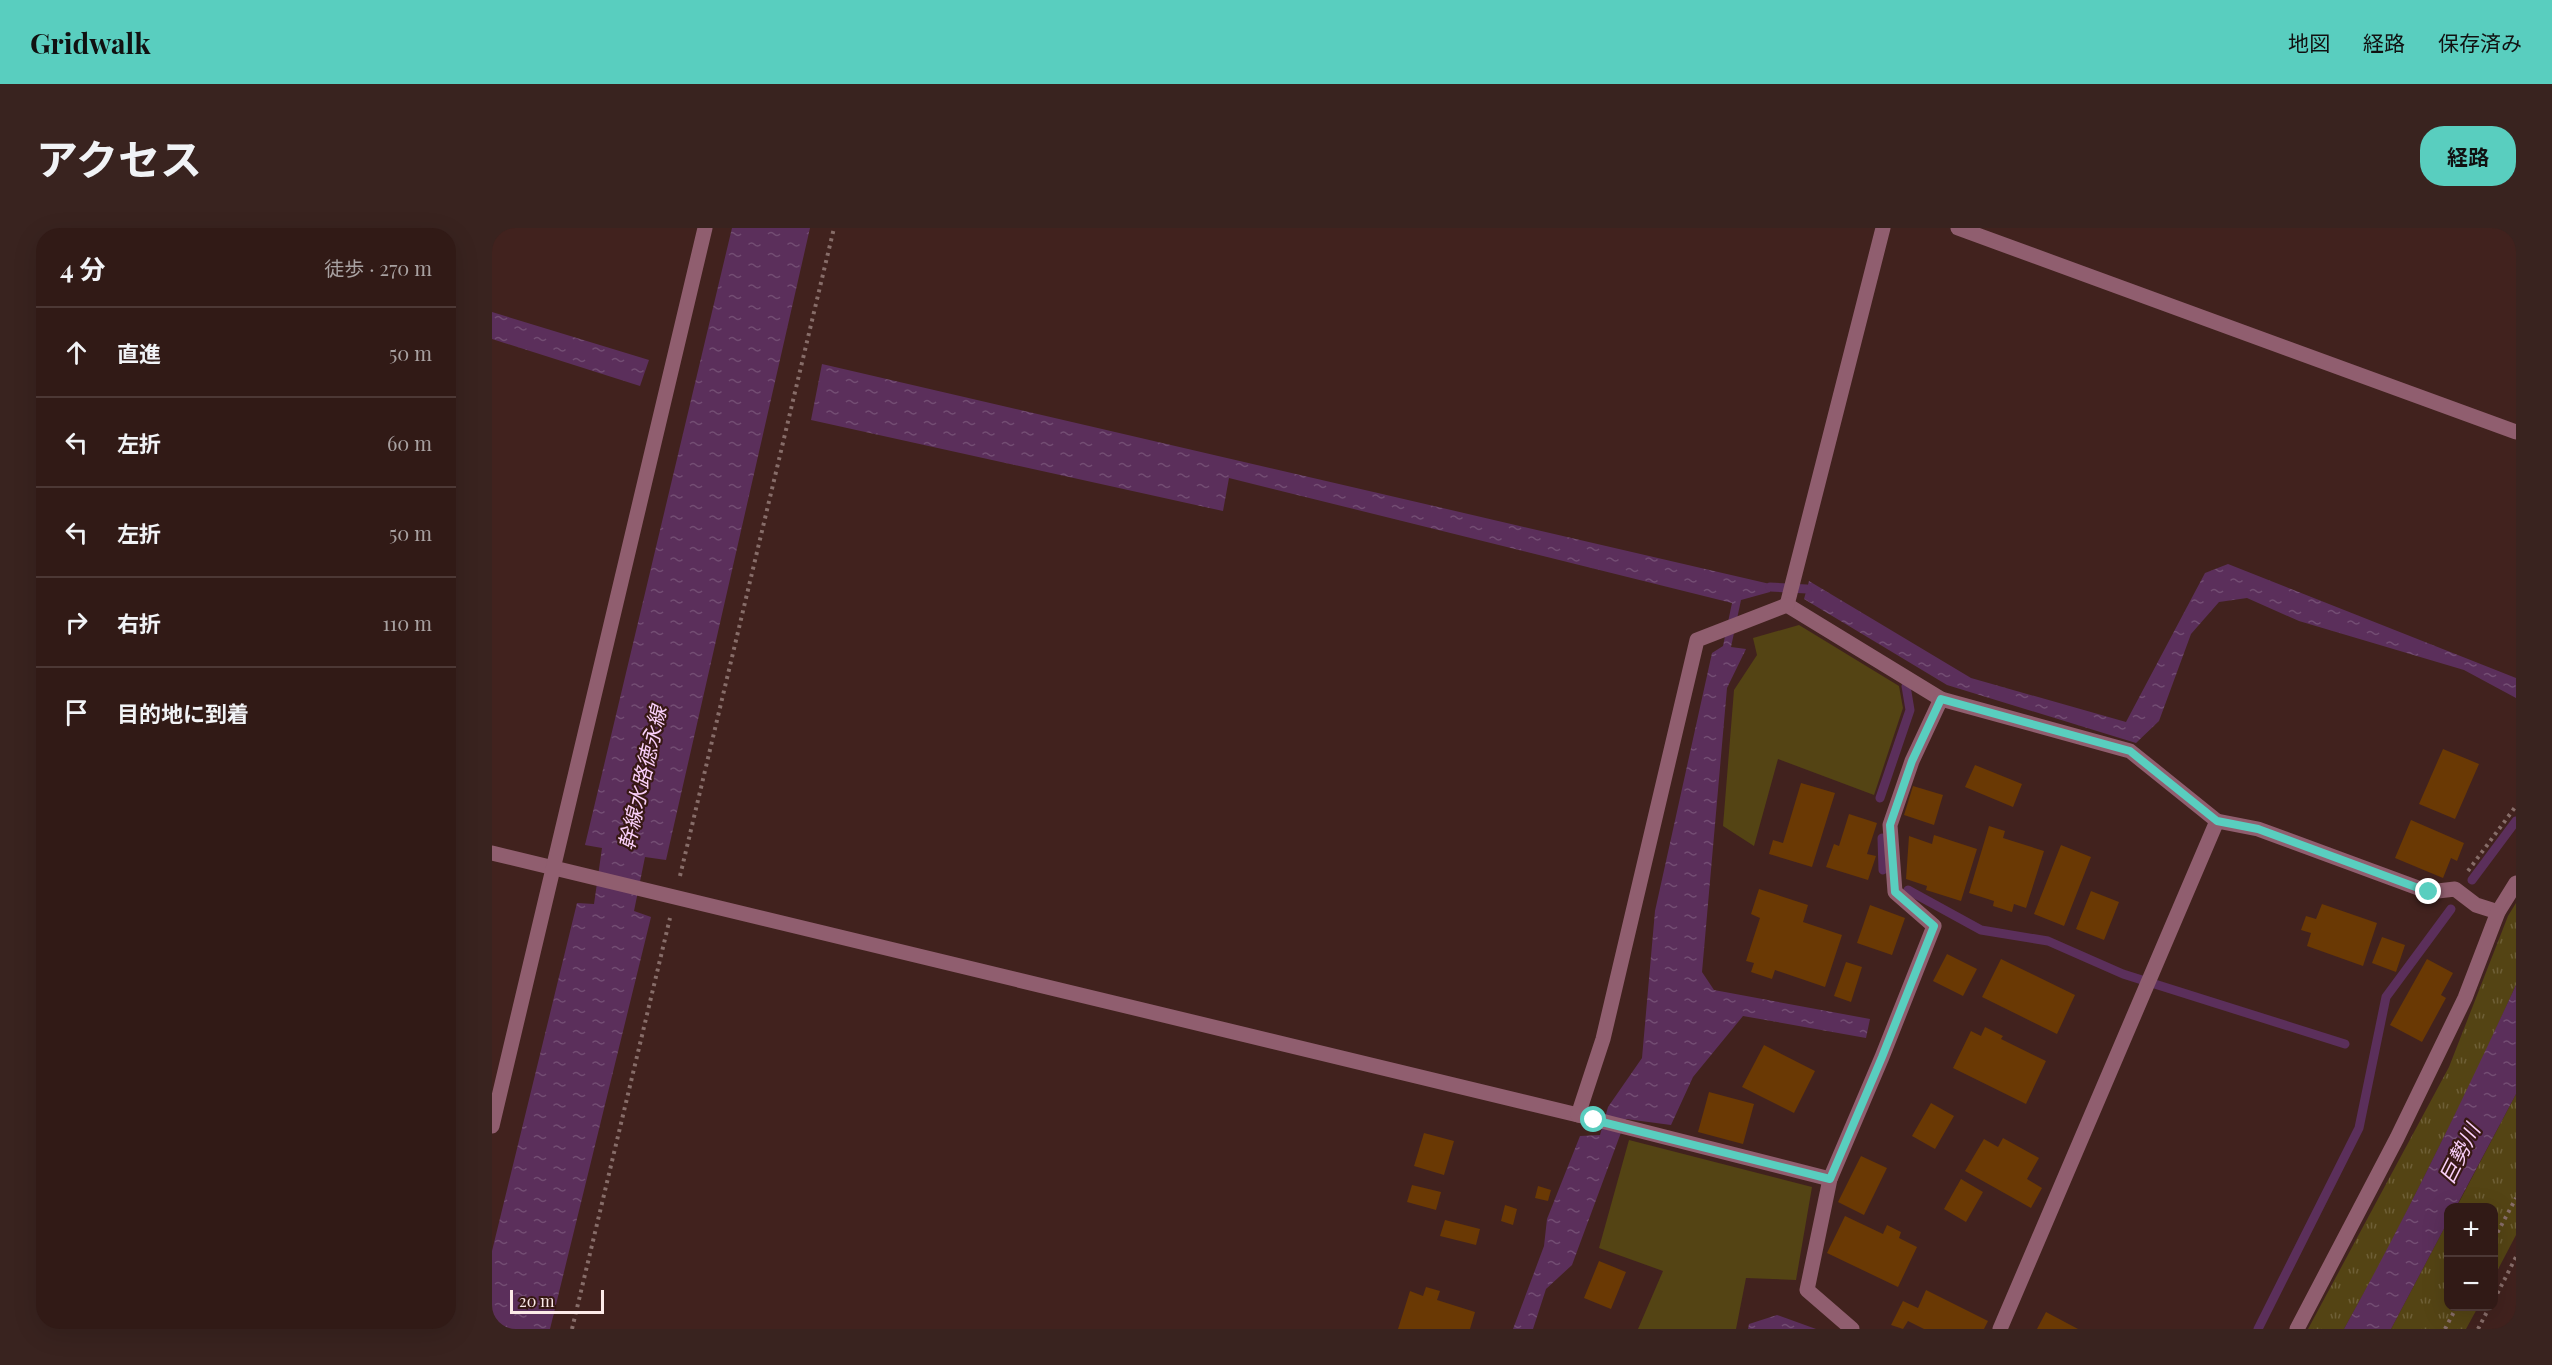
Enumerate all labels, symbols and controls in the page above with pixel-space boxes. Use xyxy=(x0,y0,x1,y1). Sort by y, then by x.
text: Gridwalk xyxy=(30,24,151,61)
text: 地図 xyxy=(2288,28,2330,56)
text: 経路 xyxy=(2363,28,2405,56)
text: 保存済み xyxy=(2438,28,2522,56)
button: 経路 xyxy=(2420,126,2516,186)
text: アクセス xyxy=(36,130,202,186)
text: 4 分 xyxy=(60,251,106,286)
text: 徒歩 · 270 m xyxy=(324,254,432,281)
icon: ahead xyxy=(60,336,93,369)
text: 直進 xyxy=(117,338,161,368)
text: 50 m xyxy=(389,339,432,366)
icon: left xyxy=(60,426,93,459)
text: 左折 xyxy=(117,428,161,458)
text: 60 m xyxy=(387,429,432,456)
icon: left xyxy=(60,516,93,549)
text: 左折 xyxy=(117,518,161,548)
text: 50 m xyxy=(389,519,432,546)
icon: right xyxy=(60,606,93,639)
text: 右折 xyxy=(117,608,161,638)
text: 110 m xyxy=(382,609,432,636)
icon: arrive xyxy=(60,696,93,729)
text: 目的地に到着 xyxy=(117,698,249,728)
water label: 幹線水路徳永線 xyxy=(611,700,672,852)
route end xyxy=(2415,878,2441,904)
route start xyxy=(1580,1106,1606,1132)
water label: 巨勢川 xyxy=(2431,1117,2486,1188)
map controls xyxy=(2444,1203,2498,1311)
button: + xyxy=(2444,1203,2498,1257)
button: − xyxy=(2444,1257,2498,1311)
scale bar xyxy=(510,1287,604,1314)
text: 20 m xyxy=(519,1290,554,1311)

